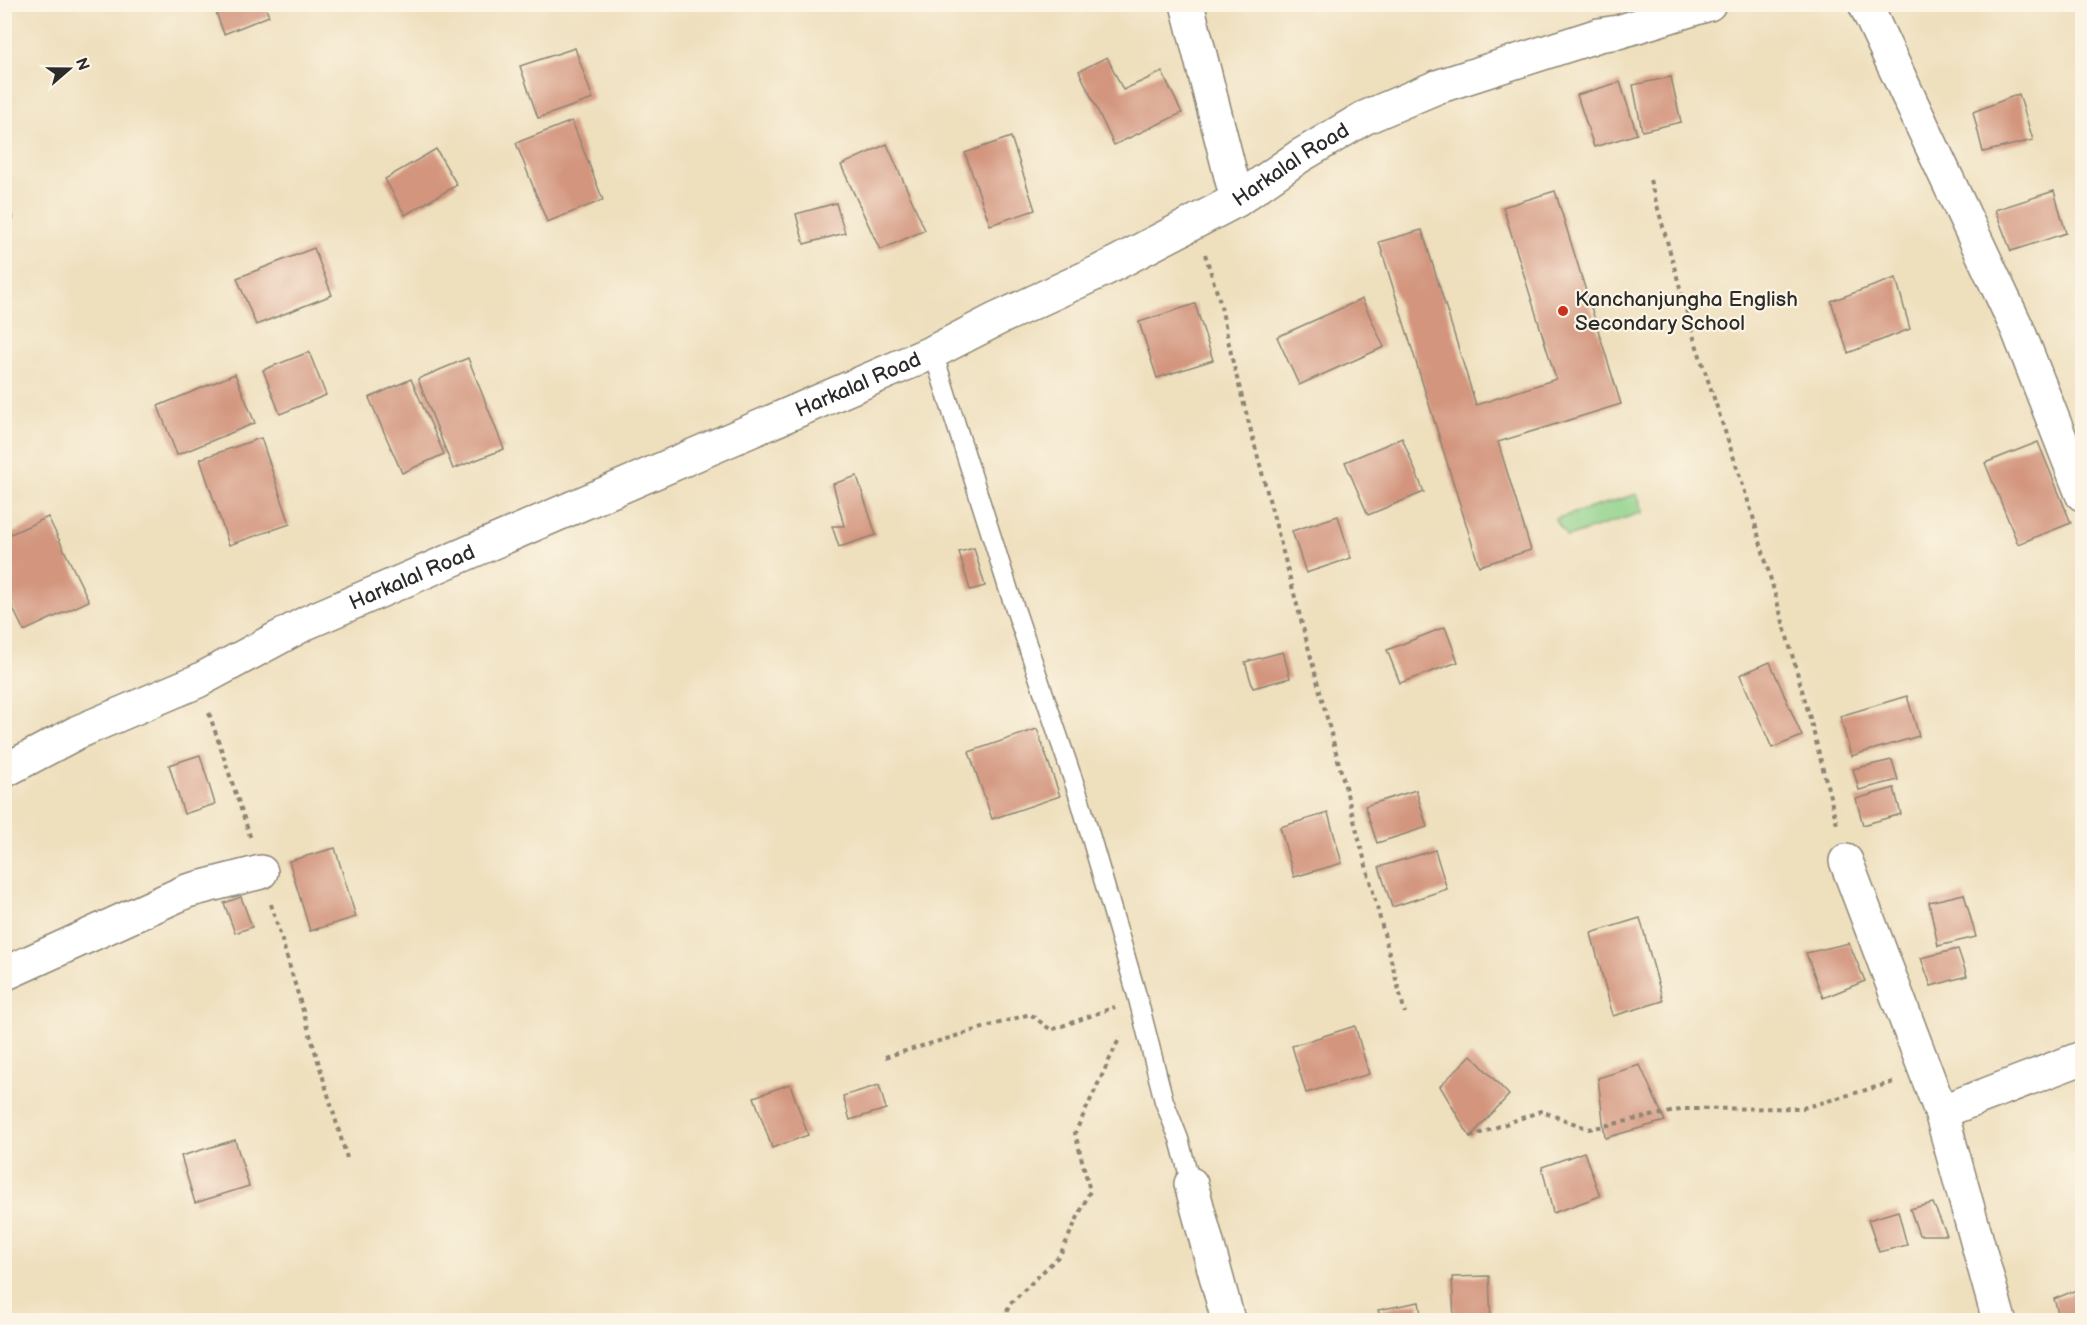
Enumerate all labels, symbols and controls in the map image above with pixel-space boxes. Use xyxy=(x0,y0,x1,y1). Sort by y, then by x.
north arrow xyxy=(39,39,99,99)
text: N xyxy=(71,55,93,73)
street label: Harkalal Road xyxy=(1228,117,1353,212)
place label: Kanchanjungha English Secondary School xyxy=(1575,287,1798,336)
marker: Kanchanjungha English Secondary School xyxy=(1556,304,1570,318)
street label: Harkalal Road xyxy=(791,346,925,422)
street label: Harkalal Road xyxy=(345,539,478,615)

